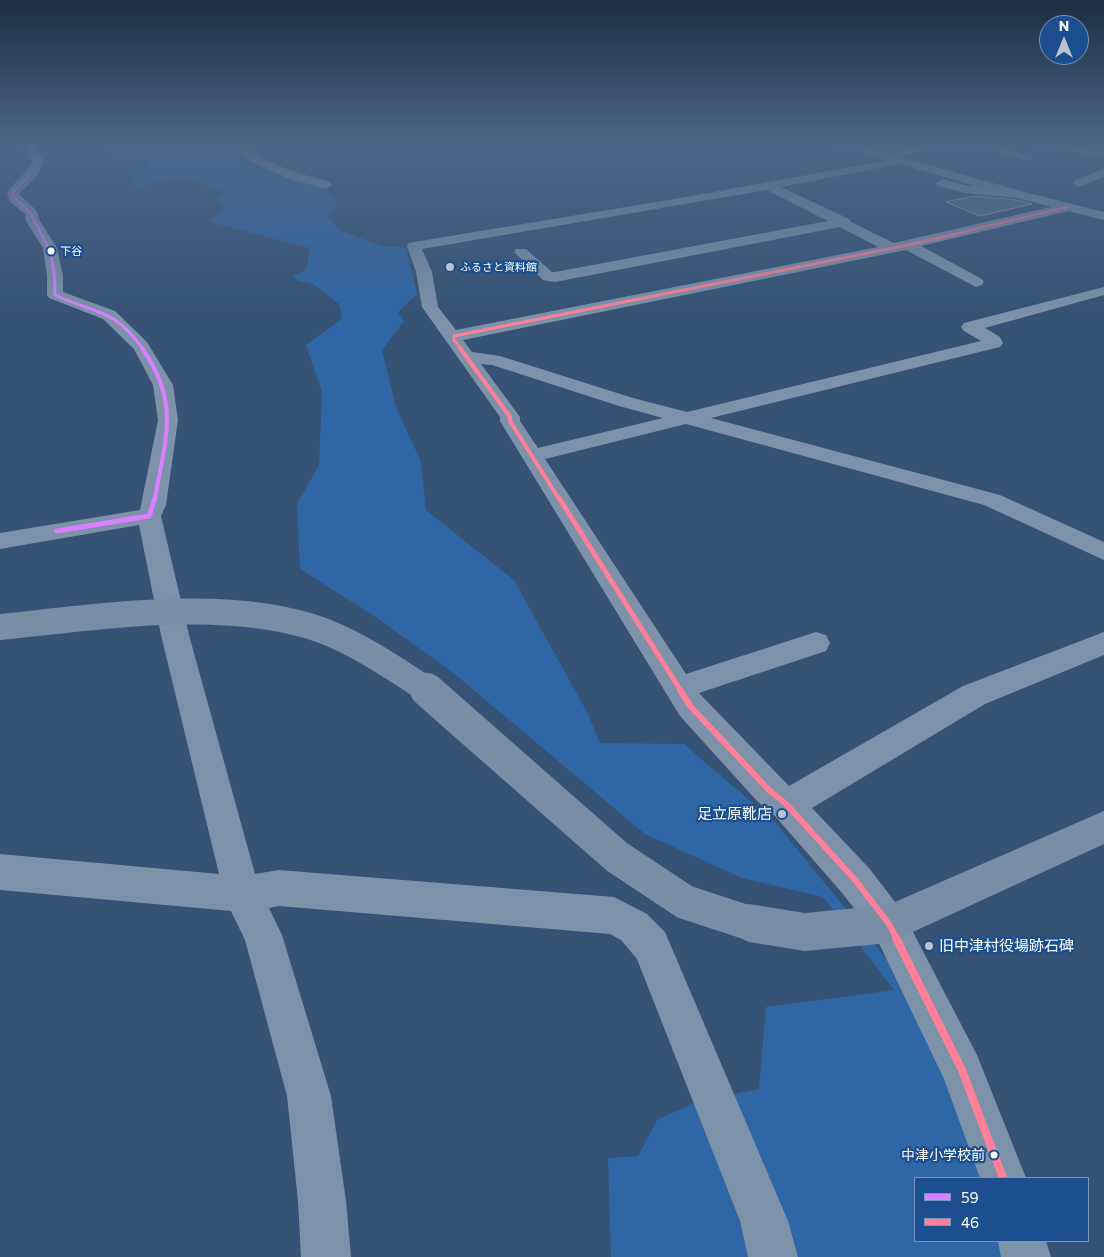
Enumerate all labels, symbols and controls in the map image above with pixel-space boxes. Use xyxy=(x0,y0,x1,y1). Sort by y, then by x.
north arrow xyxy=(1039,15,1089,65)
text: N xyxy=(1059,17,1069,34)
place label: 下谷 xyxy=(60,244,82,258)
marker: 下谷 xyxy=(46,246,56,256)
place label: ふるさと資料館 xyxy=(460,260,537,274)
marker: ふるさと資料館 xyxy=(444,261,456,273)
place label: 足立原靴店 xyxy=(697,805,772,823)
marker: 足立原靴店 xyxy=(776,808,788,820)
place label: 旧中津村役場跡石碑 xyxy=(939,937,1074,955)
marker: 旧中津村役場跡石碑 xyxy=(923,940,935,952)
place label: 中津小学校前 xyxy=(901,1147,985,1163)
marker: 中津小学校前 xyxy=(989,1150,999,1160)
legend xyxy=(914,1177,1089,1242)
text: 59 xyxy=(961,1188,979,1206)
text: 46 xyxy=(961,1213,979,1231)

